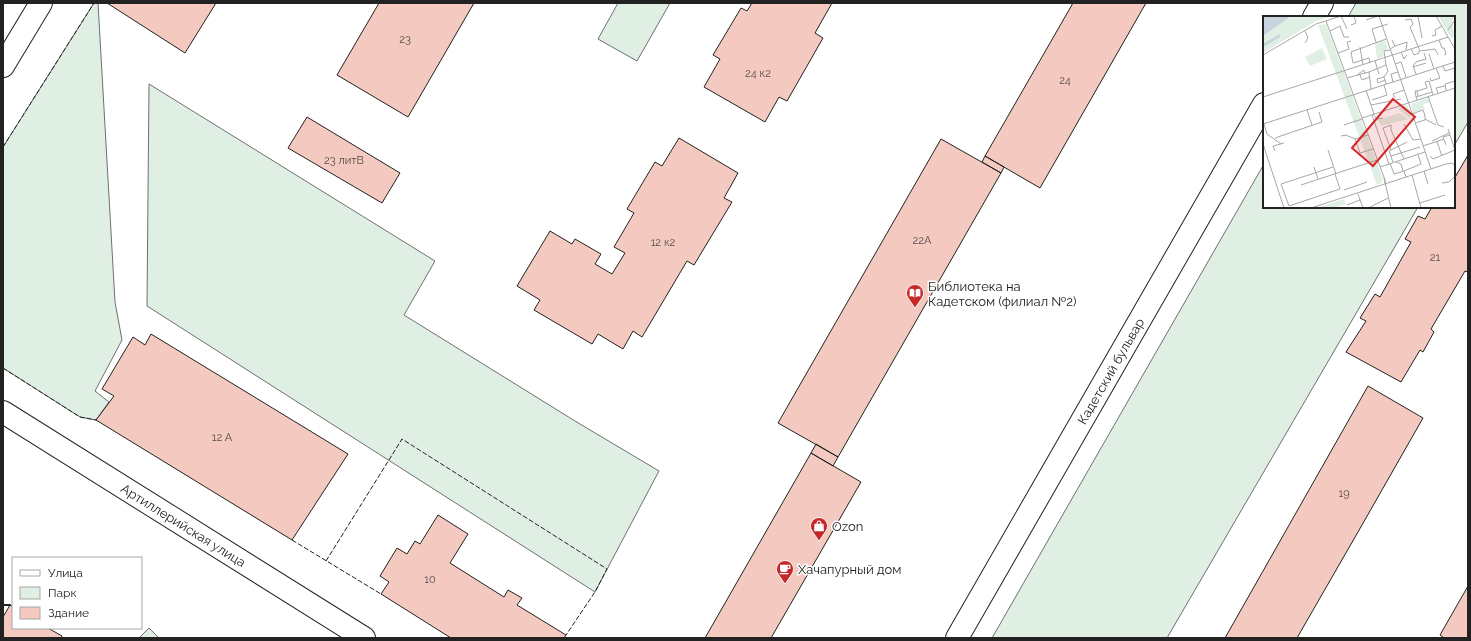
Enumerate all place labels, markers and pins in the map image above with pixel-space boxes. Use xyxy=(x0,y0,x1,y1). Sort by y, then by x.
place label: Библиотека на Кадетском (филиал №2) xyxy=(928,279,1076,309)
library icon: Библиотека на Кадетском (филиал №2) xyxy=(905,283,925,308)
shop icon: Ozon xyxy=(809,516,829,541)
place label: Ozon xyxy=(832,519,863,534)
cafe icon: Хачапурный дом xyxy=(775,559,795,584)
place label: Хачапурный дом xyxy=(798,562,901,577)

